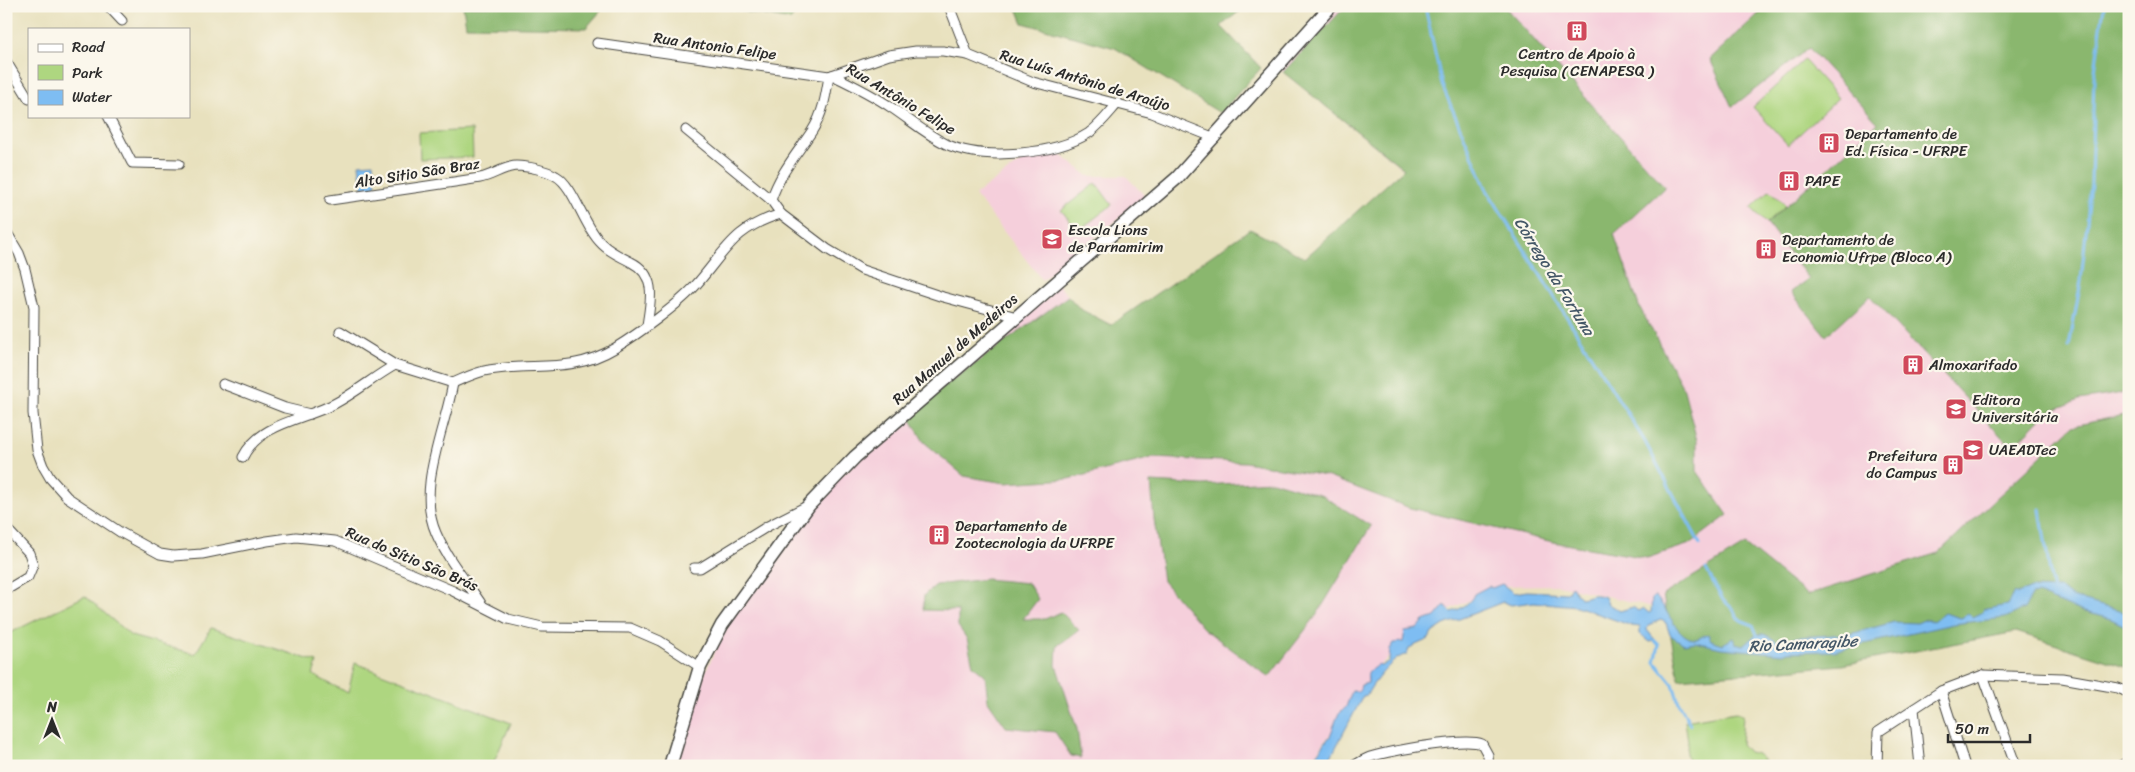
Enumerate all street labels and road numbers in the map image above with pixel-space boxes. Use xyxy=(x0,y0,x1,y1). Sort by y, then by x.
street label: Rua Antonio Felipe xyxy=(652,25,778,68)
street label: Rua Luís Antônio de Araújo xyxy=(997,42,1174,118)
street label: Rua Antônio Felipe xyxy=(841,56,961,142)
street label: Alto Sitio São Braz xyxy=(352,150,482,196)
street label: Rua Manuel de Medeiros xyxy=(886,286,1024,411)
street label: Rua do Sítio São Brás xyxy=(342,519,483,599)

